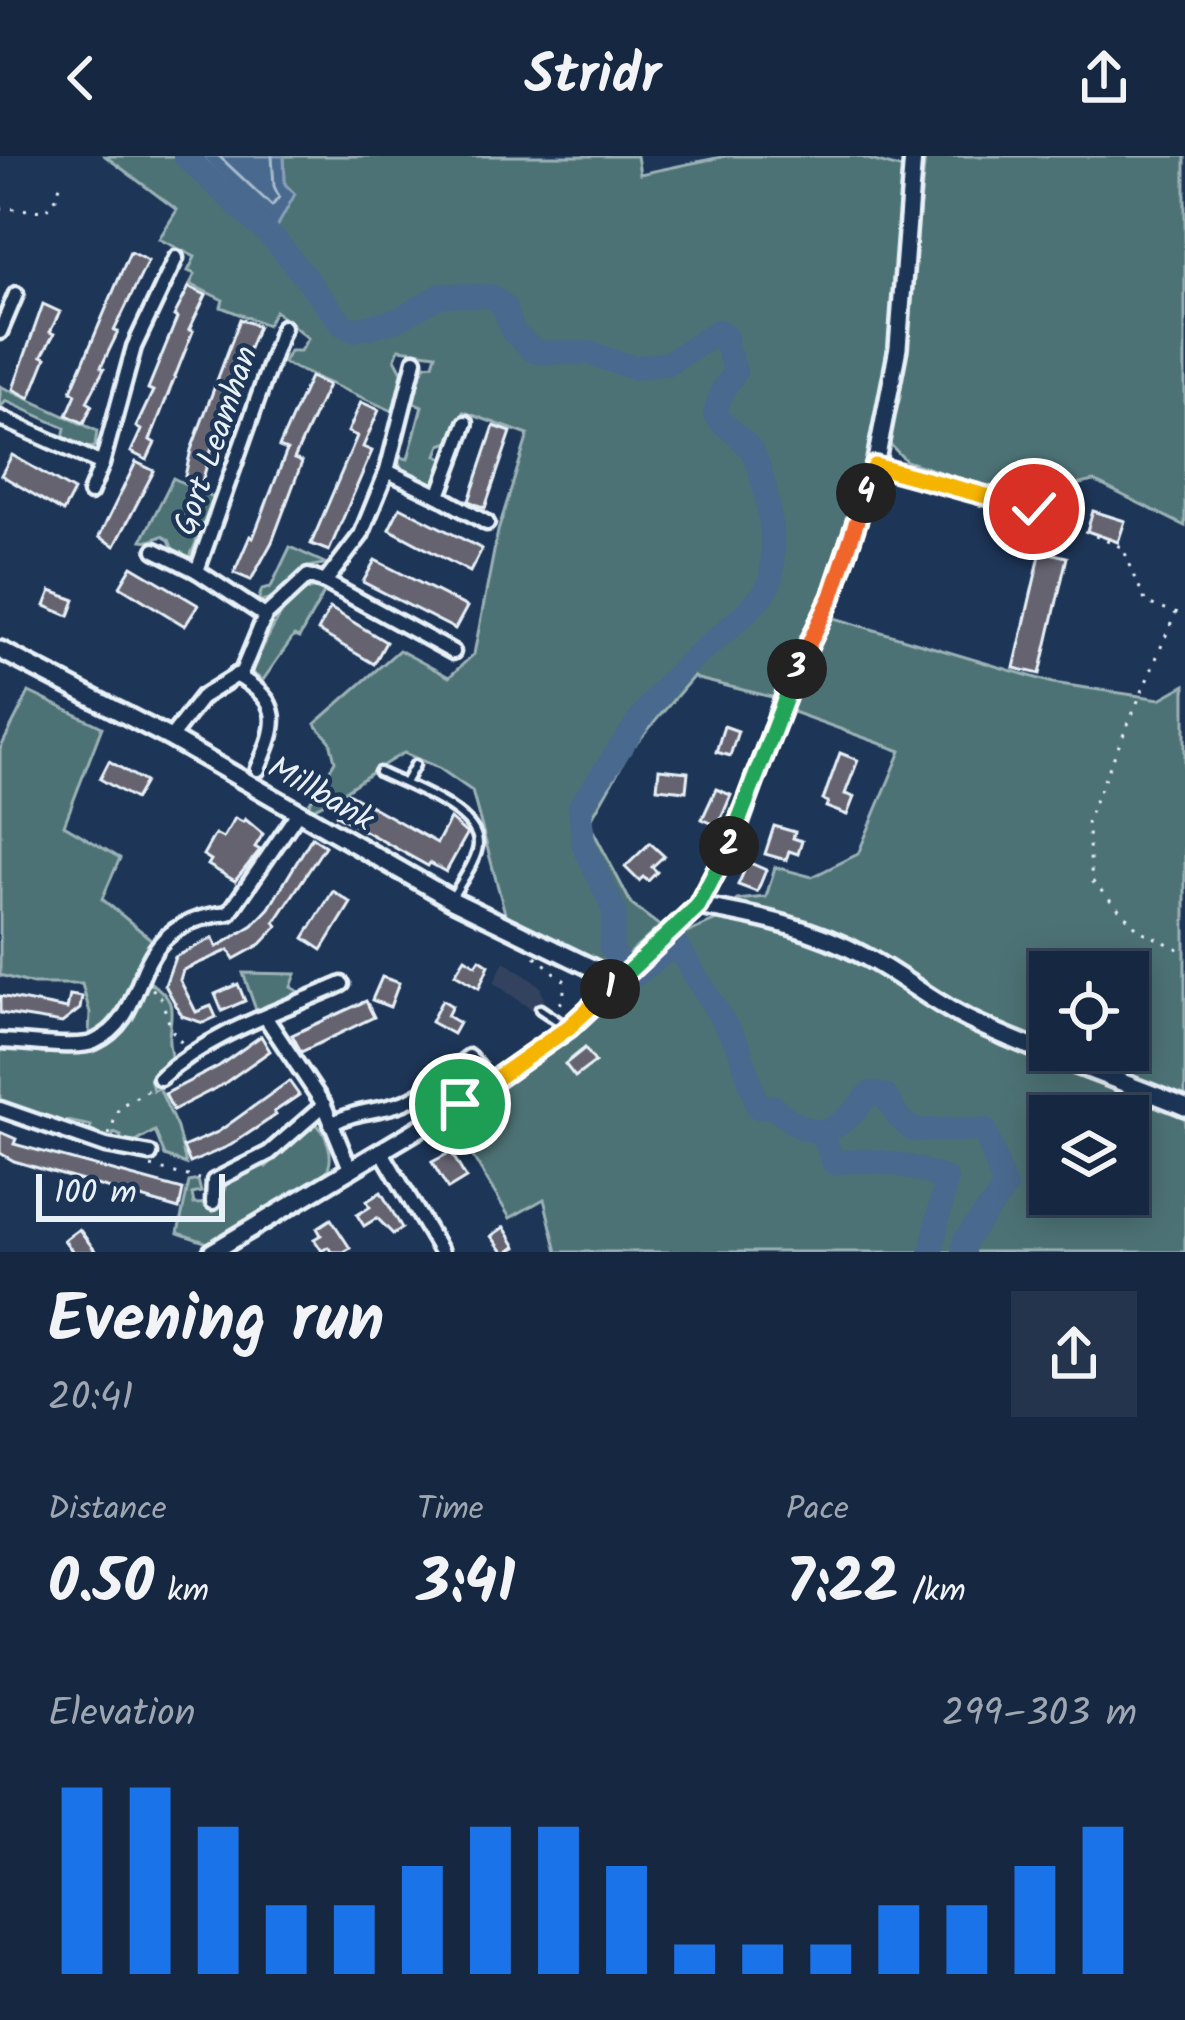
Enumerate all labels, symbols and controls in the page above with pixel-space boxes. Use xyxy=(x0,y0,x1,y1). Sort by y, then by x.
text: Stridr xyxy=(524,35,661,121)
icon: back xyxy=(48,45,114,111)
icon: share xyxy=(1071,45,1137,111)
street label: Gort Leamhan xyxy=(160,339,275,543)
pin xyxy=(983,458,1085,560)
pin: 4 xyxy=(836,463,896,523)
text: 4 xyxy=(857,466,875,519)
icon: check xyxy=(1001,476,1067,542)
pin: 3 xyxy=(767,639,827,699)
text: 3 xyxy=(788,642,806,695)
street label: Millbank xyxy=(257,743,384,847)
pin: 2 xyxy=(699,816,759,876)
text: 2 xyxy=(719,819,739,872)
map controls xyxy=(1029,951,1149,1215)
button: locate xyxy=(1029,951,1149,1071)
pin: 1 xyxy=(580,959,640,1019)
text: 1 xyxy=(605,962,615,1015)
pin xyxy=(409,1053,511,1155)
icon: arrive xyxy=(427,1071,493,1137)
button: layers xyxy=(1029,1095,1149,1215)
scale bar xyxy=(36,1168,225,1221)
text: 100 m xyxy=(54,1168,137,1221)
text: Evening run xyxy=(48,1270,384,1375)
button: share xyxy=(1011,1291,1137,1417)
text: 20:41 xyxy=(48,1368,134,1430)
text: Distance xyxy=(48,1484,167,1537)
text: Time xyxy=(417,1484,484,1537)
text: Pace xyxy=(786,1484,849,1537)
text: 0.50 xyxy=(48,1537,154,1633)
text: 3:41 xyxy=(417,1537,515,1633)
text: 7:22 xyxy=(786,1537,899,1633)
text: km xyxy=(154,1566,209,1619)
text: /km xyxy=(899,1566,966,1619)
text: Elevation xyxy=(48,1684,196,1746)
text: 299–303 m xyxy=(942,1684,1137,1746)

